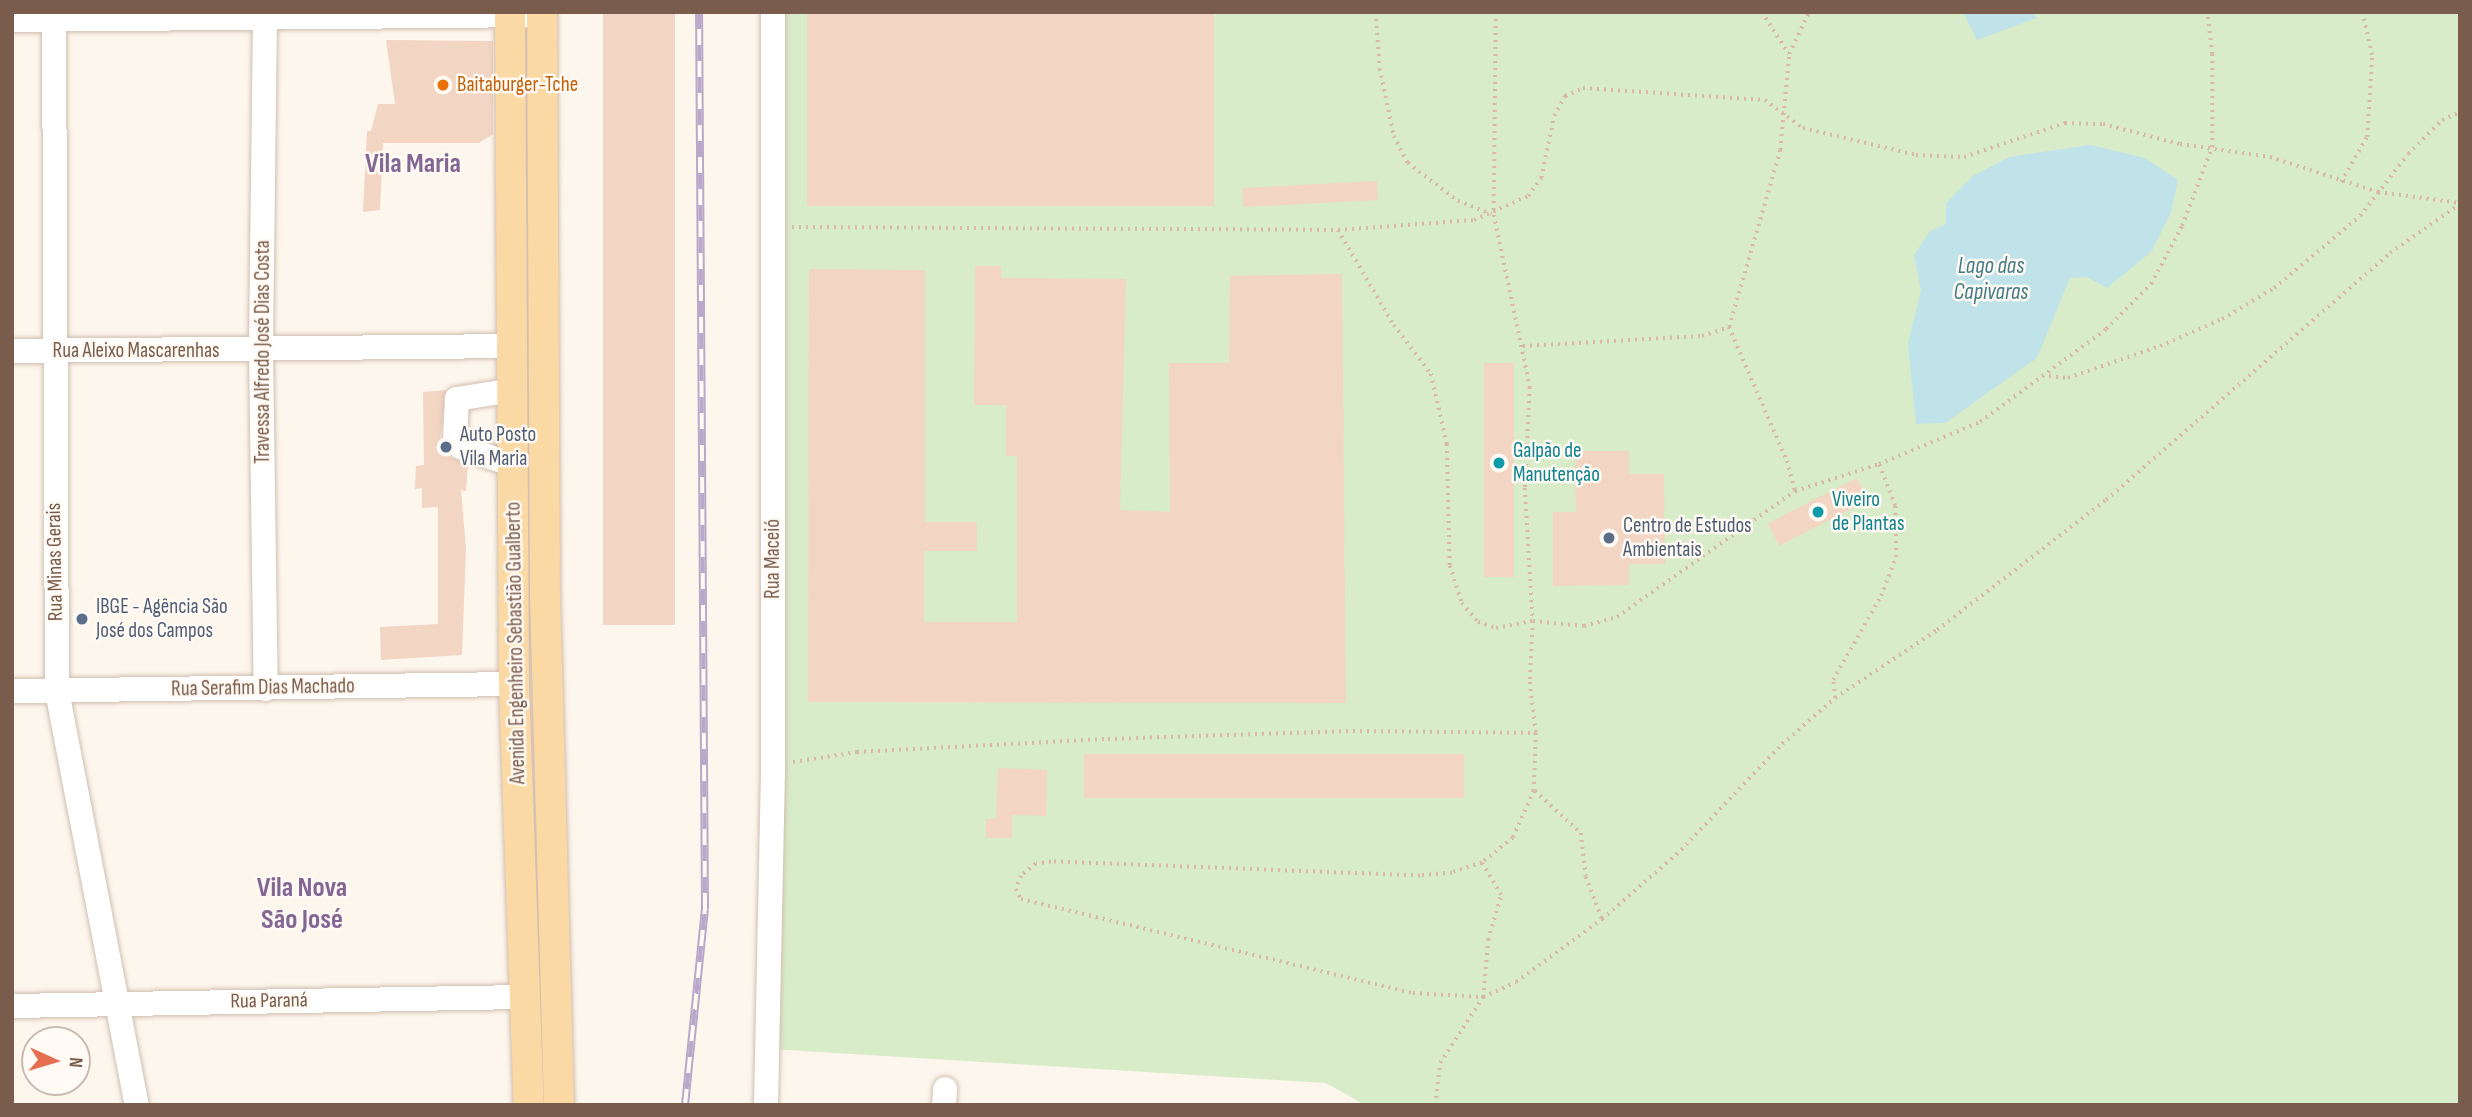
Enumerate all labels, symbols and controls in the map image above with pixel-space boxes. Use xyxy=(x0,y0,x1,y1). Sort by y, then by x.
place label: Baitaburger-Tche xyxy=(457,72,578,98)
marker: Baitaburger-Tche xyxy=(435,77,451,93)
district label: Vila Maria xyxy=(365,147,461,181)
street label: Travessa Alfredo José Dias Costa xyxy=(250,240,276,464)
water label: Lago das Capivaras xyxy=(1954,252,2028,306)
street label: Rua Aleixo Mascarenhas xyxy=(52,338,220,364)
place label: Auto Posto Vila Maria xyxy=(460,422,536,472)
place label: Galpão de Manutenção xyxy=(1513,438,1600,488)
marker: Auto Posto Vila Maria xyxy=(438,439,454,455)
marker: Galpão de Manutenção xyxy=(1491,455,1507,471)
place label: Viveiro de Plantas xyxy=(1832,487,1904,537)
street label: Avenida Engenheiro Sebastião Gualberto xyxy=(501,502,531,784)
street label: Rua Minas Gerais xyxy=(41,503,69,621)
marker: Viveiro de Plantas xyxy=(1810,504,1826,520)
place label: Centro de Estudos Ambientais xyxy=(1623,513,1752,563)
street label: Rua Maceió xyxy=(760,519,786,599)
marker: Centro de Estudos Ambientais xyxy=(1601,530,1617,546)
place label: IBGE - Agência São José dos Campos xyxy=(96,594,228,644)
marker: IBGE - Agência São José dos Campos xyxy=(74,611,90,627)
street label: Rua Serafim Dias Machado xyxy=(171,674,355,702)
district label: Vila Nova São José xyxy=(257,871,347,937)
street label: Rua Paraná xyxy=(230,988,308,1014)
north arrow xyxy=(21,1026,91,1096)
text: N xyxy=(64,1056,87,1068)

